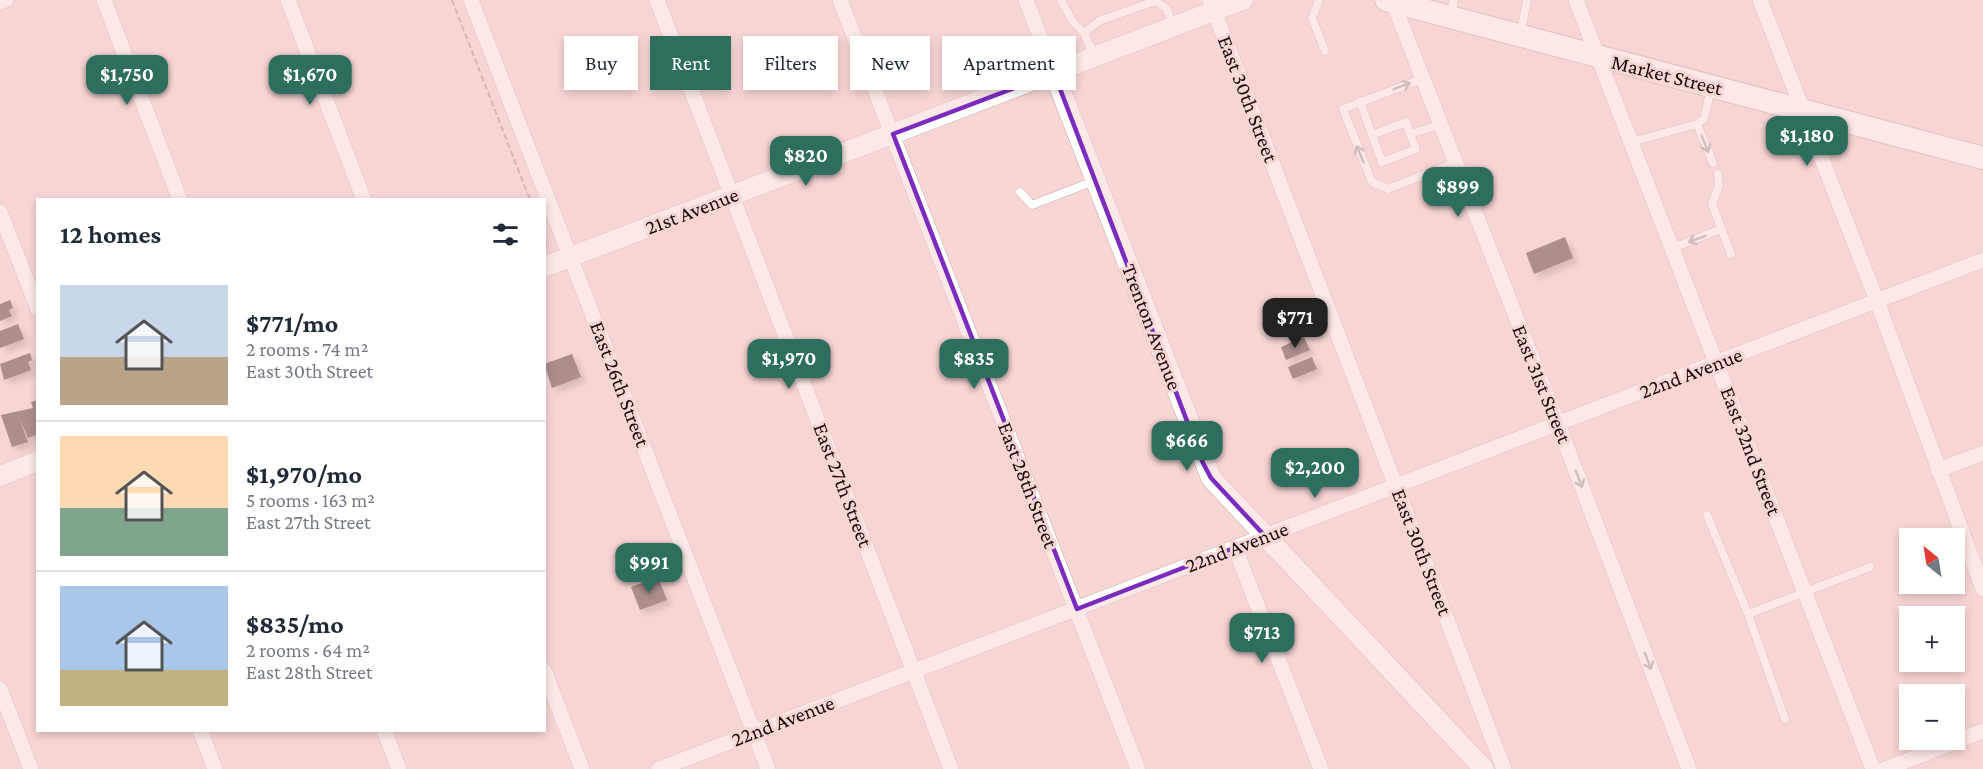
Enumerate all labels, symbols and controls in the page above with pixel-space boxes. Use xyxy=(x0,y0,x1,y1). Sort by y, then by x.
street label: East 30th Street xyxy=(1213,32,1283,167)
chip: Buy xyxy=(564,36,638,90)
chip: Rent xyxy=(650,36,731,90)
chip: Filters xyxy=(743,36,838,90)
chip: New xyxy=(850,36,930,90)
chip: Apartment xyxy=(942,36,1076,90)
street label: Market Street xyxy=(1609,50,1726,101)
pin: $1,750 xyxy=(78,55,176,106)
pin: $1,670 xyxy=(261,55,359,106)
text: $1,750 xyxy=(100,63,154,85)
text: $1,670 xyxy=(283,63,337,85)
one-way arrow xyxy=(1392,80,1411,91)
pin: $1,180 xyxy=(1758,116,1856,167)
text: $1,180 xyxy=(1780,124,1834,146)
one-way arrow xyxy=(1700,134,1711,152)
pin: $820 xyxy=(770,136,842,187)
text: $820 xyxy=(784,144,828,166)
one-way arrow xyxy=(1354,145,1365,164)
pin: $899 xyxy=(1422,167,1494,218)
text: $899 xyxy=(1436,175,1480,197)
street label: 21st Avenue xyxy=(642,182,742,240)
icon: filters xyxy=(489,218,522,251)
text: 12 homes xyxy=(60,220,161,249)
one-way arrow xyxy=(1688,234,1706,245)
street label: Trenton Avenue xyxy=(1117,260,1187,394)
pin: $771 xyxy=(1259,298,1331,349)
text: $771 xyxy=(1277,306,1313,328)
icon: home xyxy=(108,309,180,381)
text: $771/mo xyxy=(246,309,338,338)
street label: East 26th Street xyxy=(585,318,655,451)
street label: East 31st Street xyxy=(1507,321,1577,448)
text: 2 rooms · 74 m² xyxy=(246,338,368,360)
pin: $1,970 xyxy=(740,339,838,390)
pin: $835 xyxy=(938,339,1010,390)
street label: 22nd Avenue xyxy=(1636,342,1746,404)
text: $1,970 xyxy=(761,347,817,369)
text: $835 xyxy=(953,347,995,369)
text: East 30th Street xyxy=(246,360,373,382)
street label: East 32nd Street xyxy=(1715,383,1787,520)
street label: East 28th Street xyxy=(993,419,1063,552)
street label: East 27th Street xyxy=(808,420,878,551)
pin: $666 xyxy=(1151,421,1223,472)
text: $666 xyxy=(1166,429,1208,451)
pin: $2,200 xyxy=(1266,448,1364,499)
text: $2,200 xyxy=(1285,456,1345,478)
icon: home xyxy=(108,460,180,532)
text: $1,970/mo xyxy=(246,460,362,489)
one-way arrow xyxy=(1574,469,1585,488)
street label: East 30th Street xyxy=(1387,485,1457,620)
text: 5 rooms · 163 m² xyxy=(246,489,375,511)
text: East 27th Street xyxy=(246,511,371,533)
street label: 22nd Avenue xyxy=(1182,516,1292,578)
north arrow xyxy=(1899,528,1965,594)
map controls xyxy=(1899,528,1965,750)
pin: $991 xyxy=(613,543,685,594)
text: $991 xyxy=(629,551,669,573)
button: + xyxy=(1899,606,1965,672)
icon: home xyxy=(108,610,180,682)
text: $835/mo xyxy=(246,610,344,639)
pin: $713 xyxy=(1226,613,1298,664)
text: $713 xyxy=(1244,621,1280,643)
text: 2 rooms · 64 m² xyxy=(246,639,370,661)
one-way arrow xyxy=(1643,651,1654,670)
text: East 28th Street xyxy=(246,661,373,683)
button: − xyxy=(1899,684,1965,750)
street label: 22nd Avenue xyxy=(728,690,838,752)

